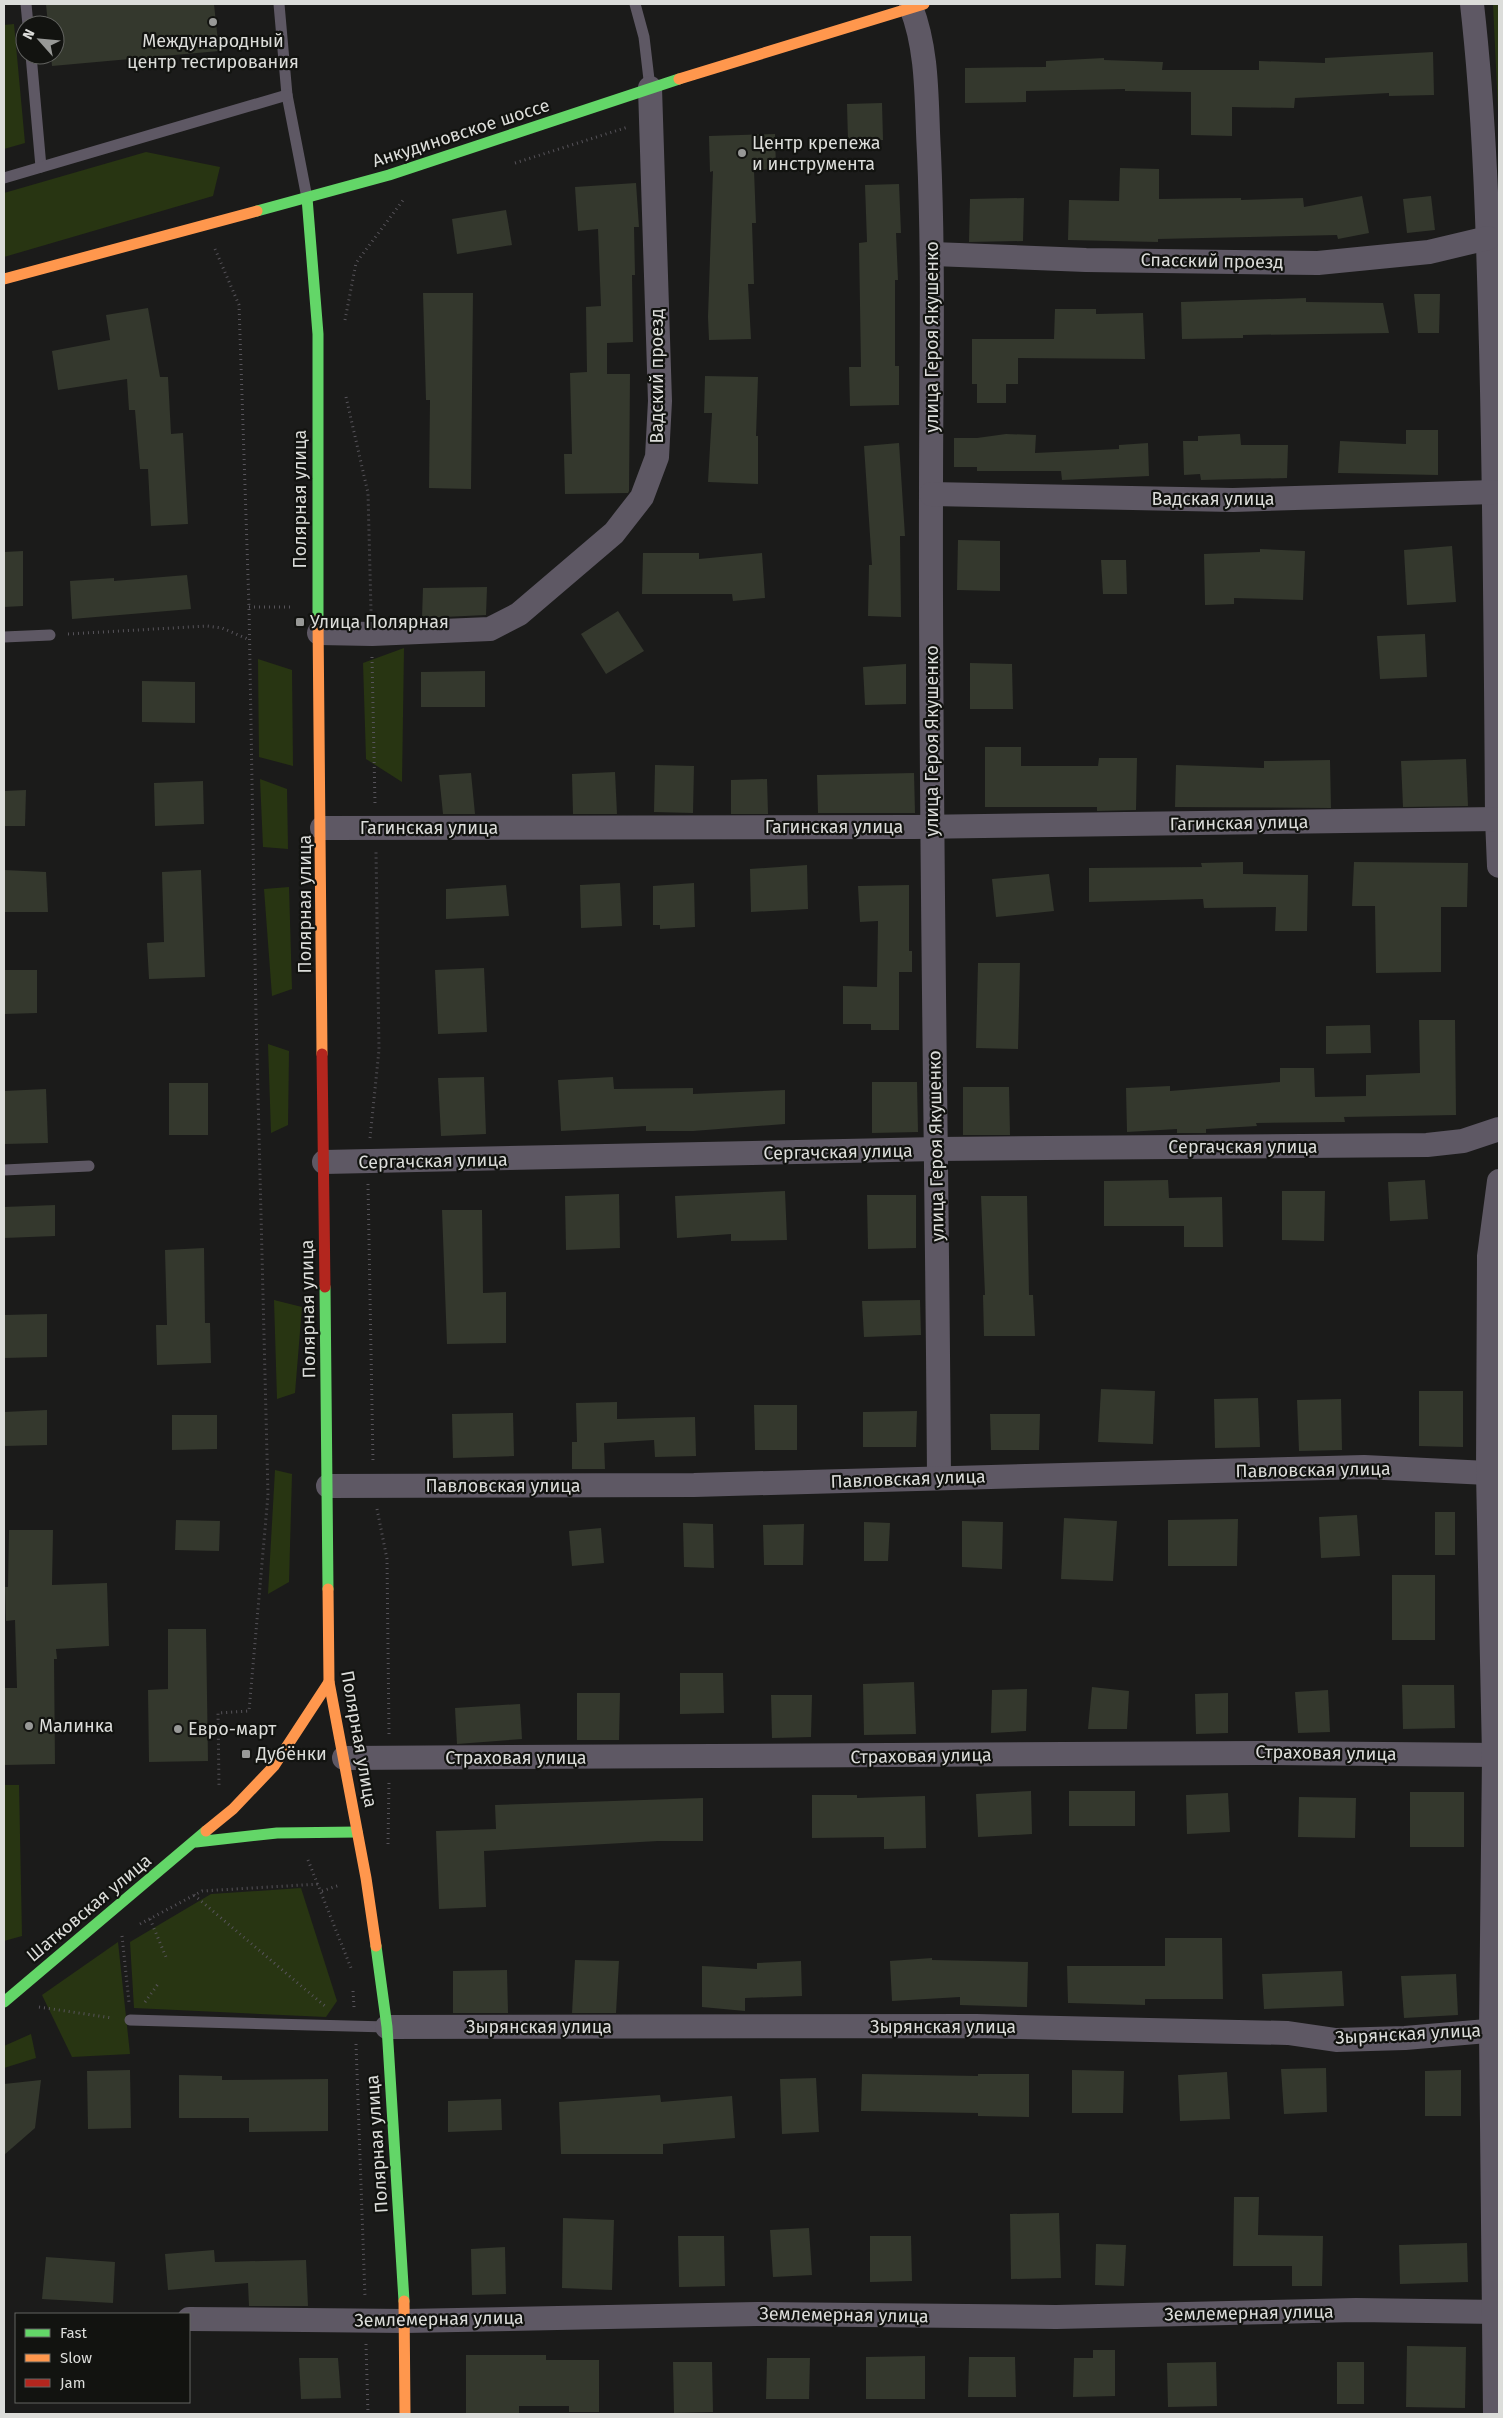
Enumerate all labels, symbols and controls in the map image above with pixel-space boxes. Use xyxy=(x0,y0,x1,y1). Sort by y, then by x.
north arrow xyxy=(15,15,65,65)
marker: Международный центр тестирования xyxy=(207,16,219,28)
text: N xyxy=(19,26,39,42)
place label: Международный центр тестирования xyxy=(127,30,299,73)
street label: Анкудиновское шоссе xyxy=(370,94,552,172)
place label: Центр крепежа и инструмента xyxy=(752,132,881,175)
marker: Центр крепежа и инструмента xyxy=(736,147,748,159)
street label: улица Героя Якушенко xyxy=(921,241,943,433)
street label: Спасский проезд xyxy=(1140,249,1284,273)
street label: Вадский проезд xyxy=(646,308,668,444)
street label: Полярная улица xyxy=(289,430,311,568)
street label: Вадская улица xyxy=(1151,488,1275,510)
place label: Улица Полярная xyxy=(310,611,449,633)
marker: Улица Полярная xyxy=(294,616,306,628)
street label: улица Героя Якушенко xyxy=(921,645,943,837)
street label: Гагинская улица xyxy=(1169,811,1309,835)
street label: Гагинская улица xyxy=(765,816,903,838)
street label: Гагинская улица xyxy=(360,817,498,839)
street label: Полярная улица xyxy=(294,835,316,973)
street label: улица Героя Якушенко xyxy=(923,1050,949,1242)
street label: Сергачская улица xyxy=(1168,1136,1318,1158)
street label: Сергачская улица xyxy=(763,1140,913,1164)
street label: Сергачская улица xyxy=(358,1149,508,1173)
street label: Полярная улица xyxy=(296,1239,320,1379)
street label: Павловская улица xyxy=(1235,1458,1391,1482)
street label: Павловская улица xyxy=(830,1465,986,1493)
street label: Павловская улица xyxy=(425,1475,581,1497)
street label: Полярная улица xyxy=(336,1669,382,1809)
place label: Малинка xyxy=(39,1715,114,1737)
place label: Евро-март xyxy=(188,1718,277,1740)
marker: Малинка xyxy=(23,1720,35,1732)
marker: Евро-март xyxy=(172,1723,184,1735)
street label: Страховая улица xyxy=(1255,1741,1397,1765)
place label: Дубёнки xyxy=(255,1743,327,1765)
street label: Страховая улица xyxy=(850,1744,992,1768)
street label: Страховая улица xyxy=(445,1747,587,1769)
marker: Дубёнки xyxy=(240,1748,252,1760)
street label: Шатковская улица xyxy=(22,1849,156,1967)
street label: Зырянская улица xyxy=(466,2016,612,2038)
street label: Зырянская улица xyxy=(870,2016,1016,2038)
street label: Зырянская улица xyxy=(1335,2019,1481,2049)
street label: Полярная улица xyxy=(361,2074,393,2214)
street label: Землемерная улица xyxy=(1164,2301,1334,2325)
street label: Землемерная улица xyxy=(759,2303,929,2327)
street label: Землемерная улица xyxy=(354,2307,524,2331)
legend xyxy=(15,2313,190,2403)
text: Fast xyxy=(60,2324,87,2342)
text: Slow xyxy=(60,2349,92,2367)
text: Jam xyxy=(60,2374,86,2392)

